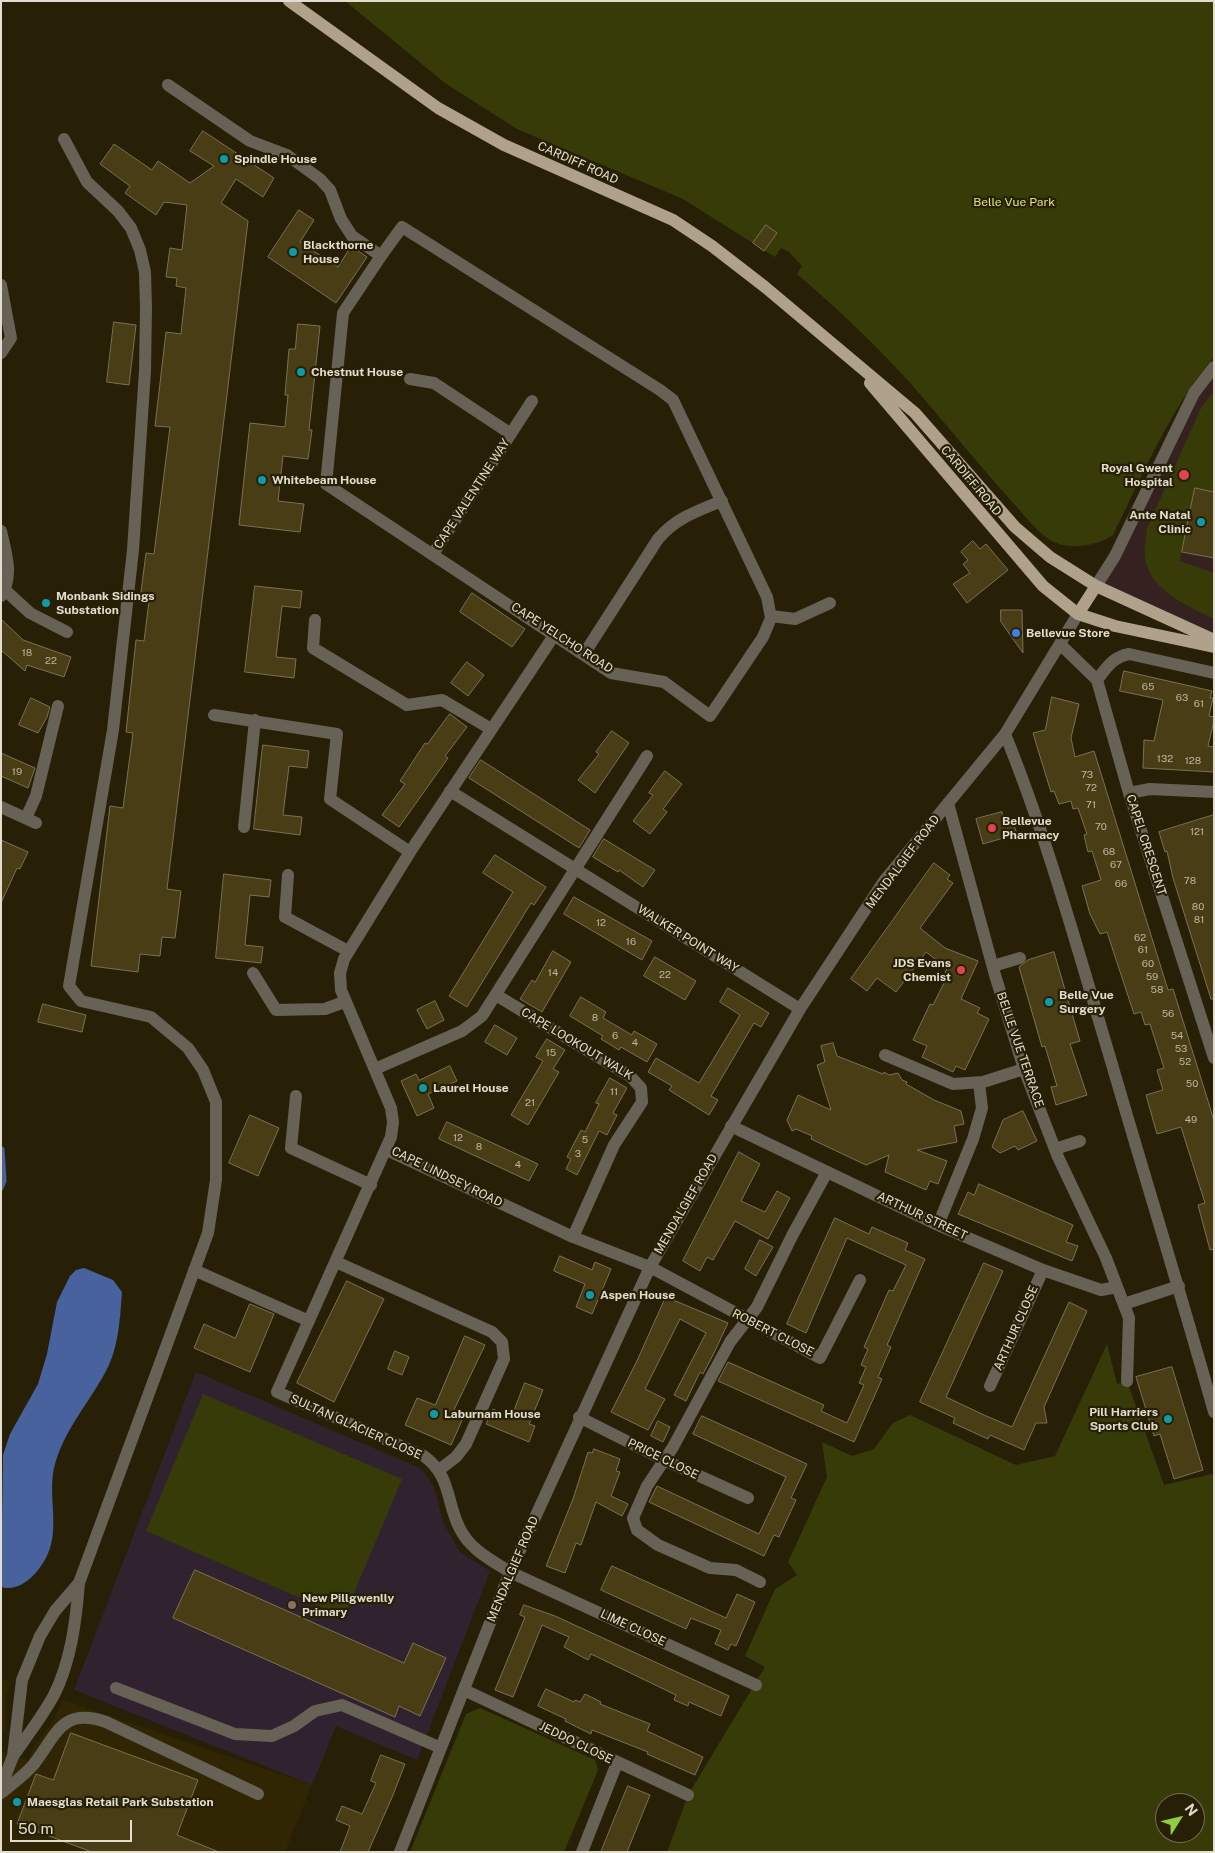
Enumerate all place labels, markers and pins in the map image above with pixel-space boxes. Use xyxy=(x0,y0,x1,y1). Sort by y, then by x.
place label: Spindle House xyxy=(234,152,317,166)
marker: Spindle House xyxy=(218,153,230,165)
place label: Blackthorne House xyxy=(303,238,373,266)
marker: Blackthorne House xyxy=(287,246,299,258)
place label: Chestnut House xyxy=(311,365,403,379)
marker: Chestnut House xyxy=(295,366,307,378)
place label: Royal Gwent Hospital xyxy=(1101,461,1173,489)
marker: Royal Gwent Hospital xyxy=(1177,468,1191,482)
place label: Whitebeam House xyxy=(272,473,376,487)
marker: Whitebeam House xyxy=(256,474,268,486)
place label: Ante Natal Clinic xyxy=(1129,508,1191,536)
marker: Ante Natal Clinic xyxy=(1195,516,1207,528)
place label: Monbank Sidings Substation xyxy=(56,589,155,617)
marker: Monbank Sidings Substation xyxy=(40,597,52,609)
place label: Bellevue Store xyxy=(1026,626,1110,640)
marker: Bellevue Store xyxy=(1010,627,1022,639)
place label: Bellevue Pharmacy xyxy=(1002,814,1059,842)
marker: Bellevue Pharmacy xyxy=(986,822,998,834)
place label: JDS Evans Chemist xyxy=(893,956,951,984)
marker: JDS Evans Chemist xyxy=(955,964,967,976)
place label: Belle Vue Surgery xyxy=(1059,988,1114,1016)
marker: Belle Vue Surgery xyxy=(1043,996,1055,1008)
place label: Laurel House xyxy=(433,1081,509,1095)
marker: Laurel House xyxy=(417,1082,429,1094)
place label: Aspen House xyxy=(600,1288,675,1302)
marker: Aspen House xyxy=(584,1289,596,1301)
place label: Pill Harriers Sports Club xyxy=(1089,1405,1158,1433)
place label: Laburnam House xyxy=(444,1407,541,1421)
marker: Laburnam House xyxy=(428,1408,440,1420)
marker: Pill Harriers Sports Club xyxy=(1162,1413,1174,1425)
place label: New Pillgwenlly Primary xyxy=(302,1591,394,1619)
marker: New Pillgwenlly Primary xyxy=(286,1599,298,1611)
place label: Maesglas Retail Park Substation xyxy=(27,1795,214,1809)
marker: Maesglas Retail Park Substation xyxy=(11,1796,23,1808)

